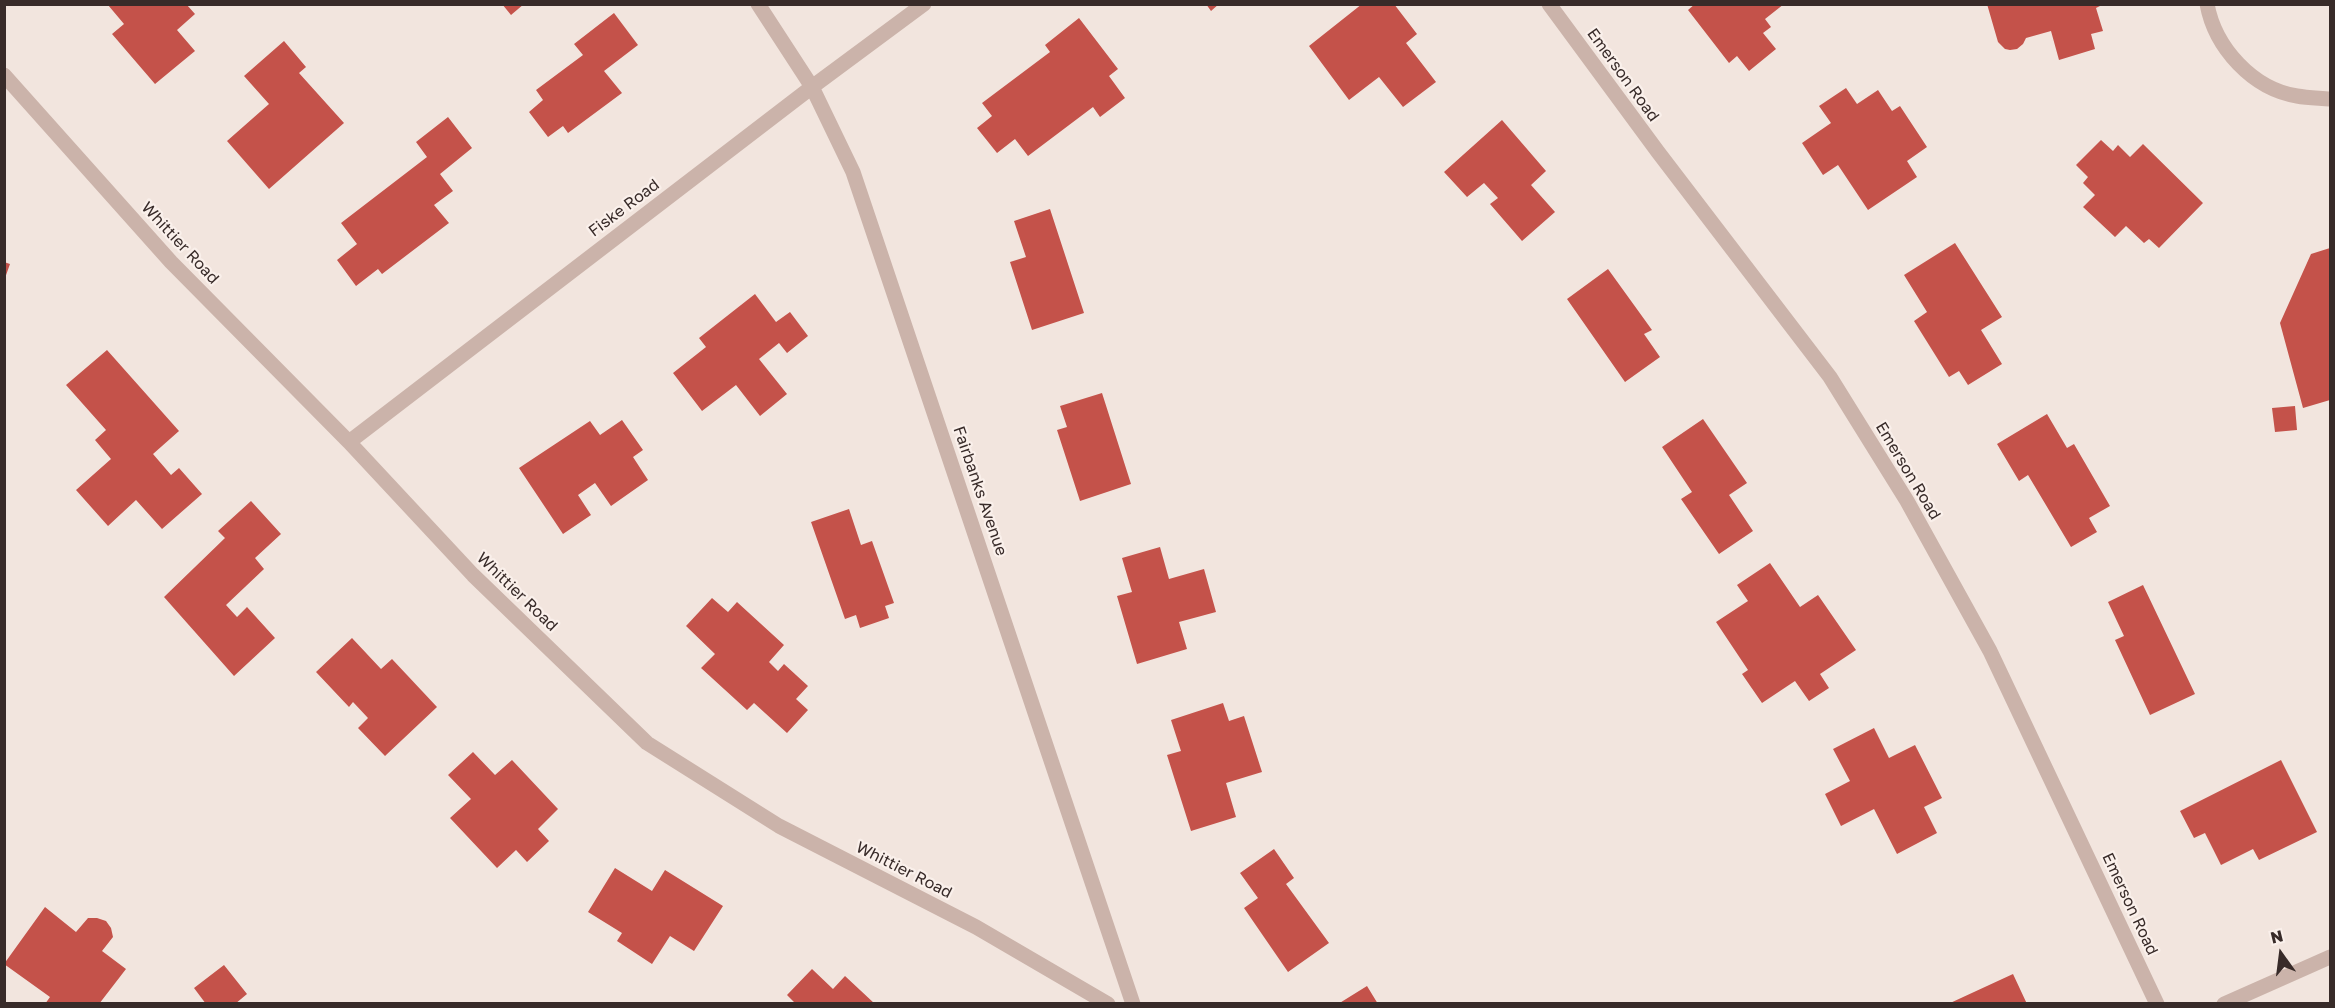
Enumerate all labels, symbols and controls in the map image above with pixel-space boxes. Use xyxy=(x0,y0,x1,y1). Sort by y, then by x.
street label: Emerson Road xyxy=(1583,25,1663,125)
street label: Fiske Road xyxy=(585,175,663,241)
street label: Whittier Road xyxy=(137,198,223,288)
street label: Emerson Road xyxy=(1871,419,1945,523)
street label: Fairbanks Avenue xyxy=(949,424,1011,558)
street label: Whittier Road xyxy=(473,549,561,635)
street label: Whittier Road xyxy=(853,838,955,902)
street label: Emerson Road xyxy=(2098,850,2162,958)
north arrow xyxy=(2251,924,2311,984)
text: N xyxy=(2268,925,2285,948)

